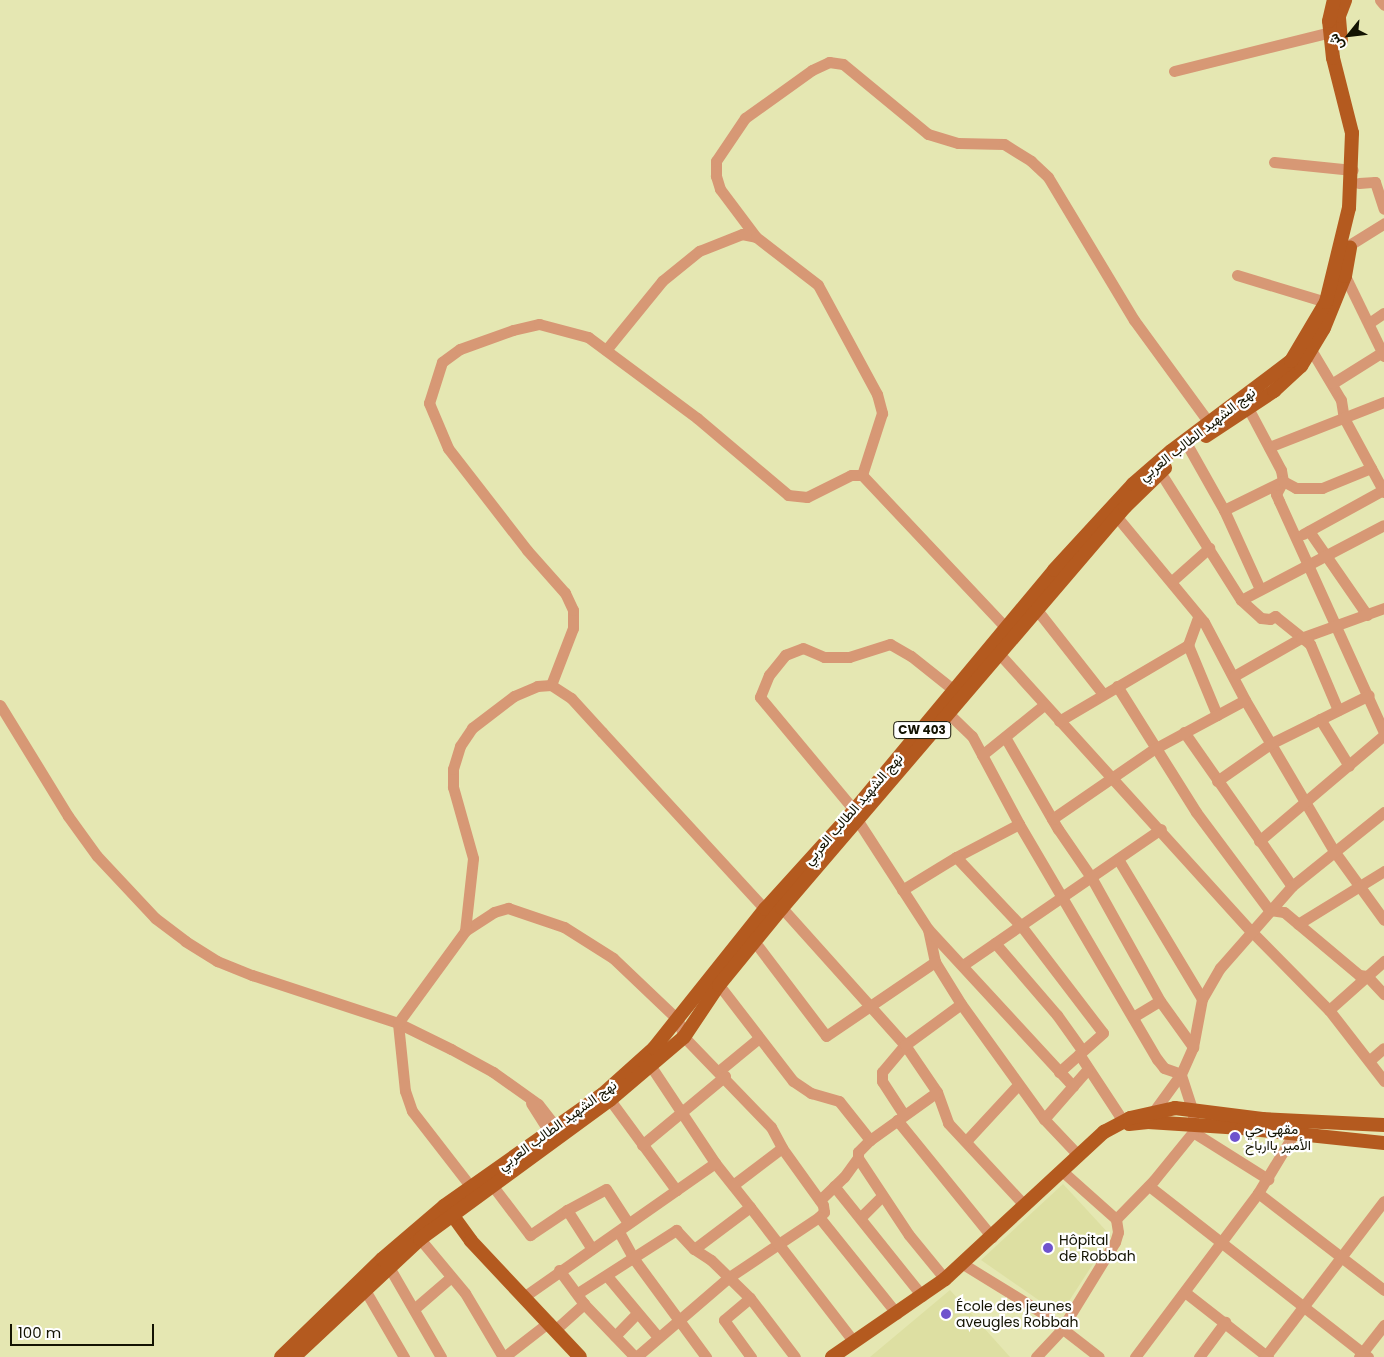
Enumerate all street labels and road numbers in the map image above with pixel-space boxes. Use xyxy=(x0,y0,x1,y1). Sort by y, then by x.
street label: نهج الشهيد الطالب العربي xyxy=(1136,383,1258,485)
road number: CW 403 xyxy=(892,720,952,740)
street label: نهج الشهيد الطالب العربي xyxy=(800,750,906,868)
street label: نهج الشهيد الطالب العربي xyxy=(494,1076,620,1174)

